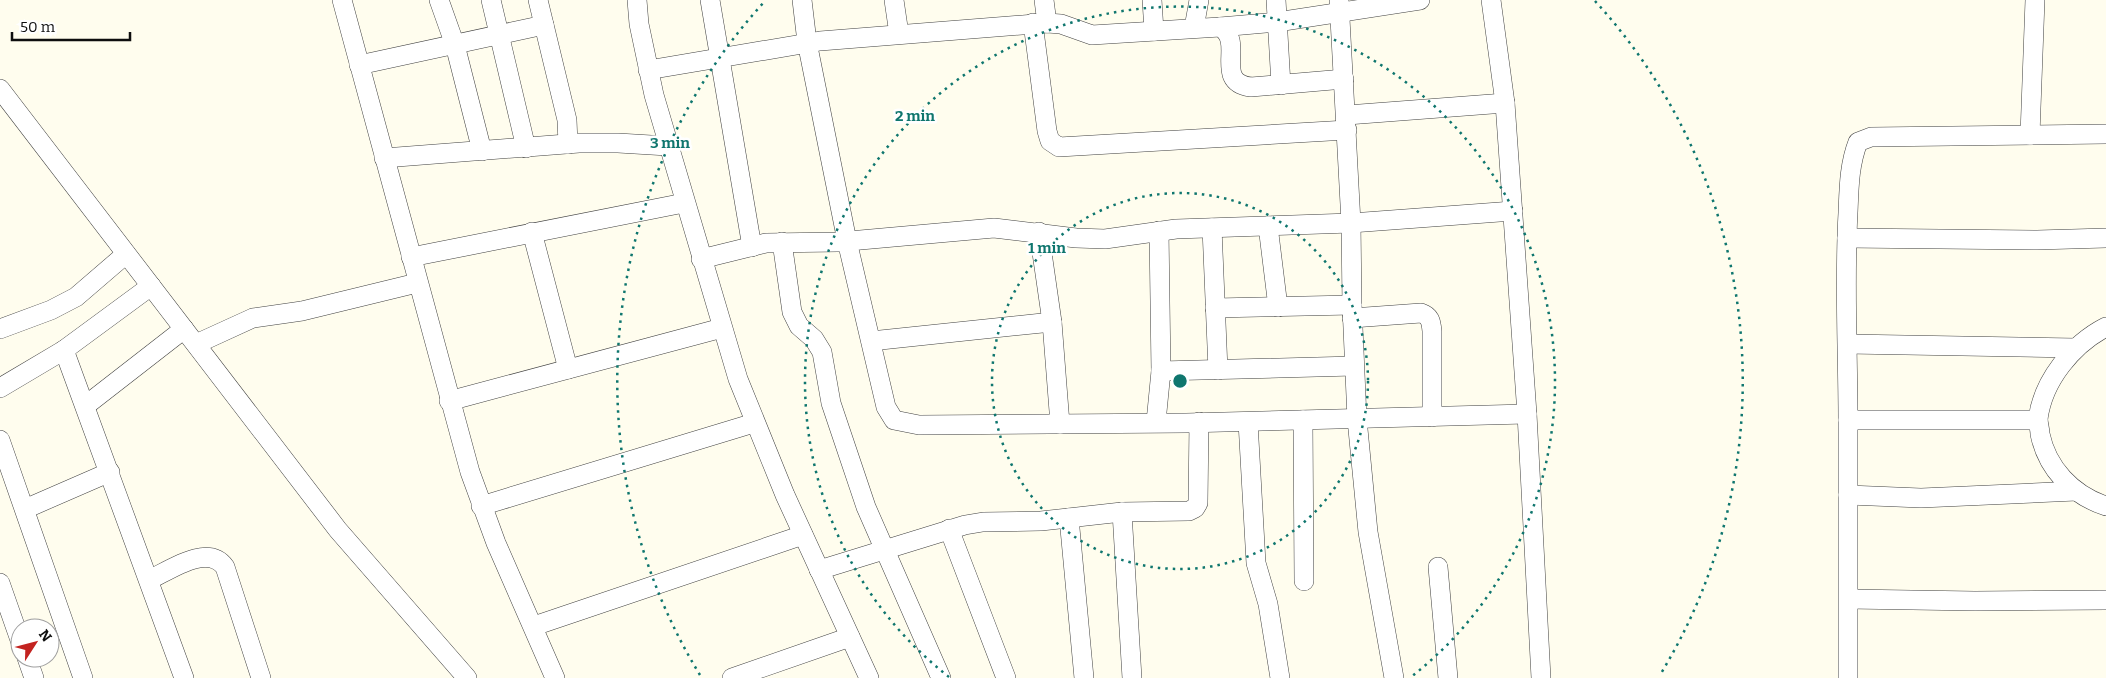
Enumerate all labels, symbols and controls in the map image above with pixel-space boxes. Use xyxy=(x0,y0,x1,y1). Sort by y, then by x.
scale bar xyxy=(12,10,130,42)
text: 50 m xyxy=(20,18,56,36)
text: 2 min xyxy=(895,107,935,125)
text: 3 min xyxy=(650,134,690,152)
text: 1 min xyxy=(1028,239,1066,257)
centre of rings xyxy=(1171,372,1189,390)
north arrow xyxy=(10,618,60,668)
text: N xyxy=(35,626,55,645)

